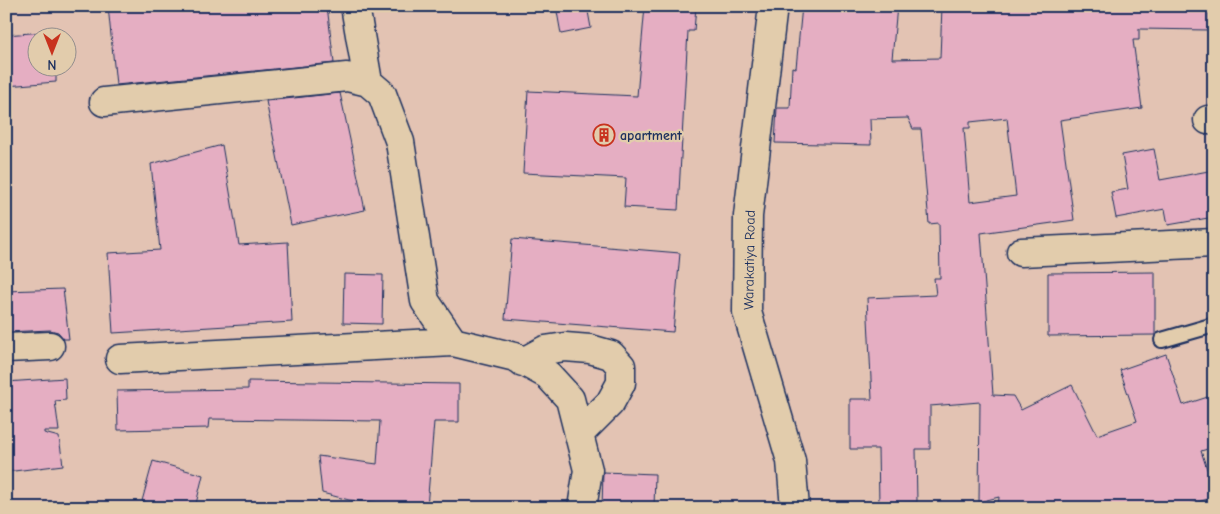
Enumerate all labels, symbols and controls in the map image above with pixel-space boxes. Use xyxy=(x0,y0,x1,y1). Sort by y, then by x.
north arrow xyxy=(28,28,78,78)
text: N xyxy=(47,56,57,73)
building icon: apartment xyxy=(592,123,616,147)
place label: apartment xyxy=(620,127,682,144)
street label: Warakatiya Road xyxy=(740,210,759,310)

